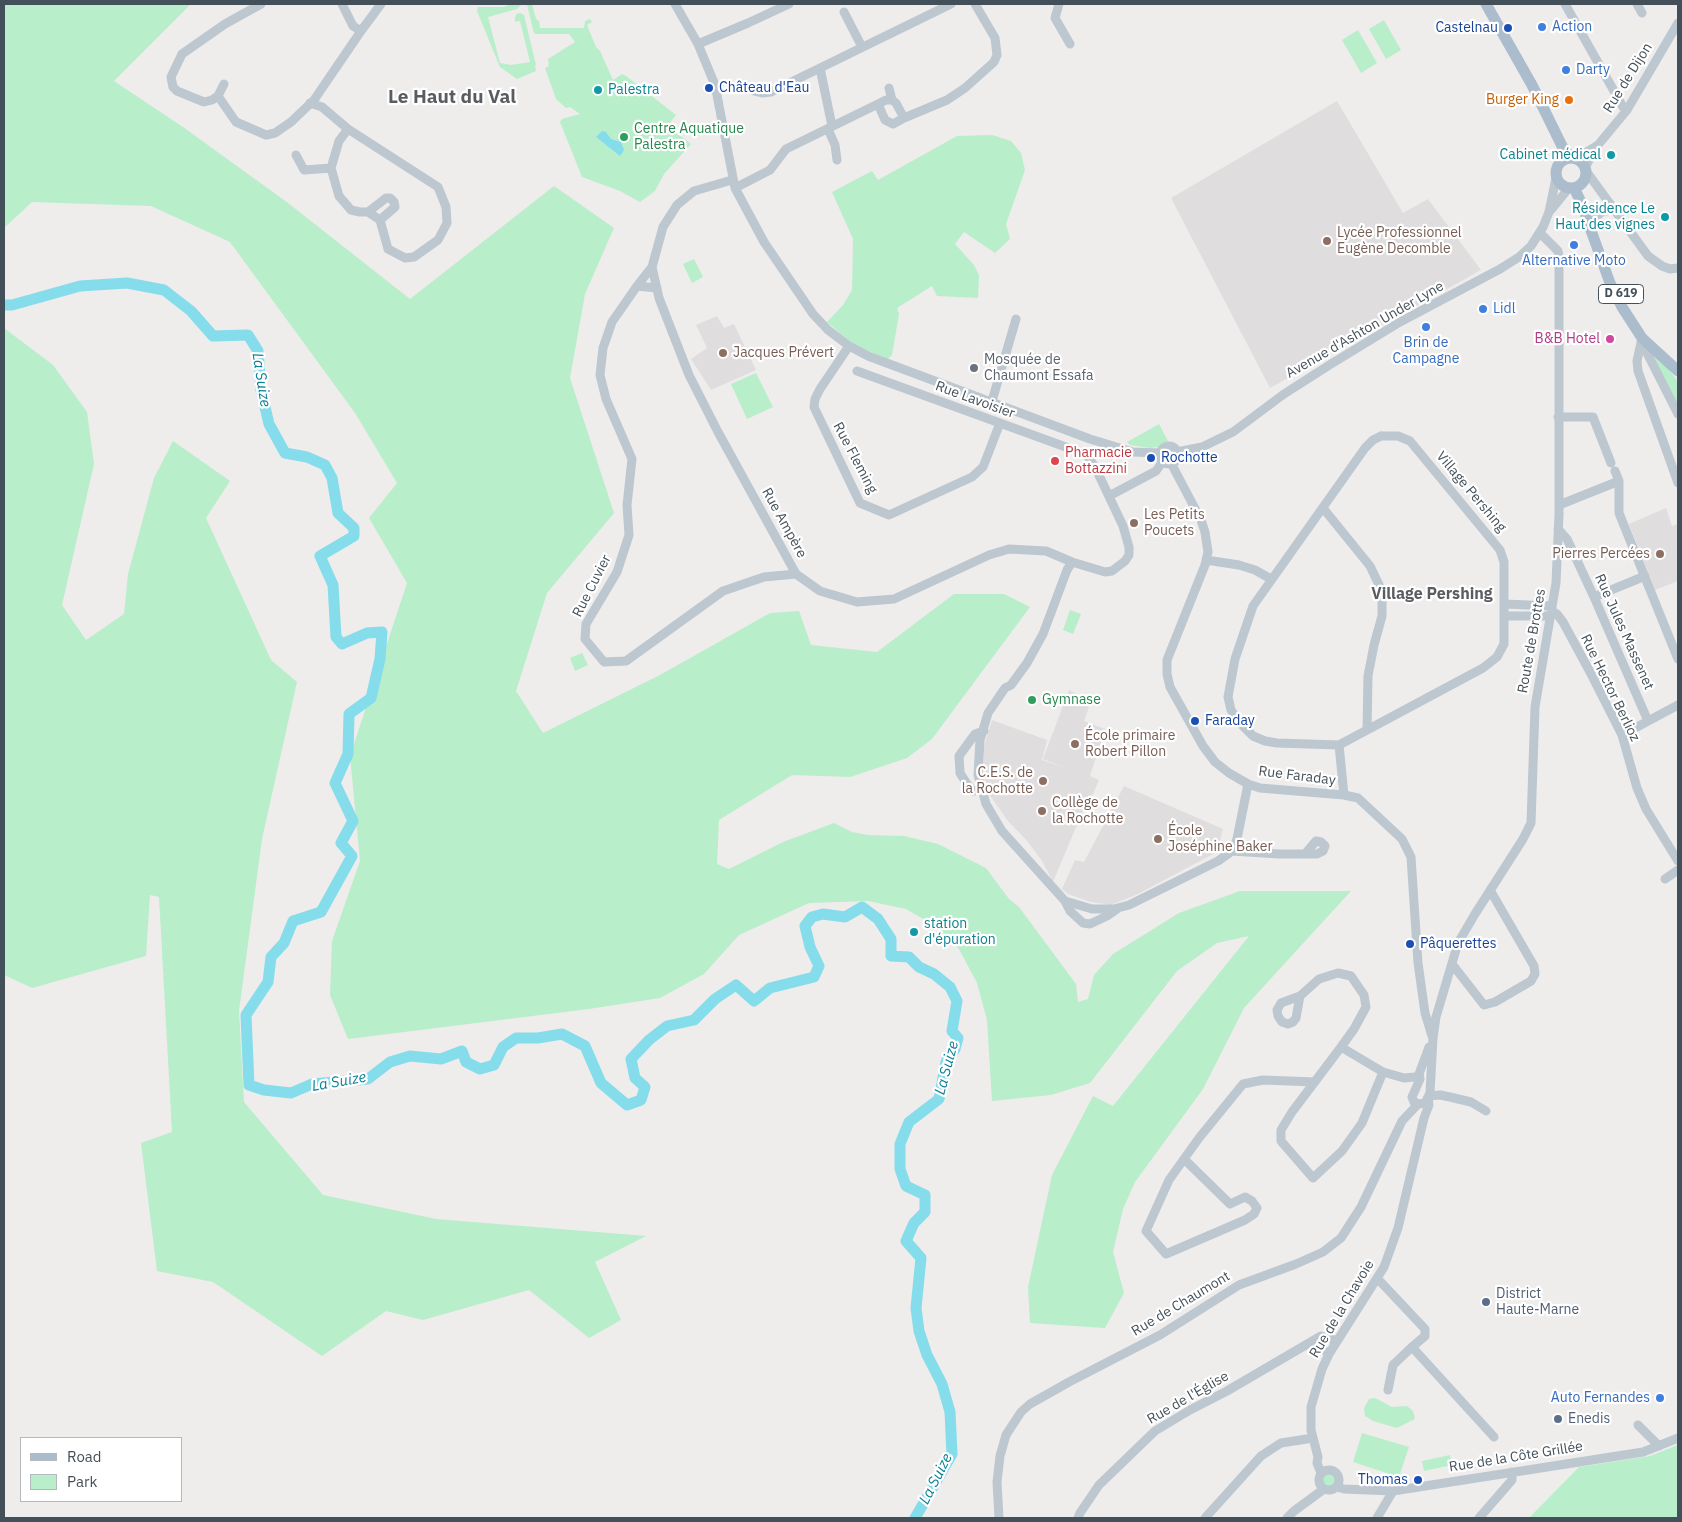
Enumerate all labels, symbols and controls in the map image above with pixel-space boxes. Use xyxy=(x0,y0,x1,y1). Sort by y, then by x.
place label: Action xyxy=(1552,19,1592,35)
place label: Castelnau xyxy=(1435,20,1498,36)
marker: Action xyxy=(1536,21,1548,33)
marker: Castelnau xyxy=(1502,22,1514,34)
street label: Rue de Dijon xyxy=(1600,40,1656,116)
place label: Darty xyxy=(1576,62,1610,78)
marker: Darty xyxy=(1560,64,1572,76)
place label: Château d'Eau xyxy=(719,80,809,96)
place label: Palestra xyxy=(608,82,660,98)
marker: Château d'Eau xyxy=(703,82,715,94)
marker: Palestra xyxy=(592,84,604,96)
district label: Le Haut du Val xyxy=(388,87,516,109)
place label: Burger King xyxy=(1486,92,1559,108)
marker: Burger King xyxy=(1563,94,1575,106)
place label: Centre Aquatique Palestra xyxy=(634,121,744,154)
marker: Centre Aquatique Palestra xyxy=(618,131,630,143)
place label: Cabinet médical xyxy=(1500,147,1601,163)
marker: Cabinet médical xyxy=(1605,149,1617,161)
place label: Résidence Le Haut des vignes xyxy=(1555,201,1655,233)
marker: Résidence Le Haut des vignes xyxy=(1659,211,1671,223)
place label: Lycée Professionnel Eugène Decomble xyxy=(1337,225,1462,258)
marker: Lycée Professionnel Eugène Decomble xyxy=(1321,235,1333,247)
marker: Alternative Moto xyxy=(1568,239,1580,251)
place label: Alternative Moto xyxy=(1522,253,1626,269)
street label: Avenue d'Ashton Under Lyne xyxy=(1283,278,1447,382)
road number: D 619 xyxy=(1598,284,1644,304)
place label: Lidl xyxy=(1493,301,1515,317)
marker: Lidl xyxy=(1477,303,1489,315)
marker: Brin de Campagne xyxy=(1420,321,1432,333)
place label: B&B Hotel xyxy=(1535,331,1600,347)
marker: B&B Hotel xyxy=(1604,333,1616,345)
place label: Brin de Campagne xyxy=(1392,335,1460,368)
place label: Jacques Prévert xyxy=(733,345,834,361)
marker: Jacques Prévert xyxy=(717,347,729,359)
water label: La Suize xyxy=(248,352,274,408)
place label: Mosquée de Chaumont Essafa xyxy=(984,352,1094,384)
marker: Mosquée de Chaumont Essafa xyxy=(968,362,980,374)
street label: Rue Lavoisier xyxy=(933,378,1017,422)
street label: Rue Fleming xyxy=(829,419,881,497)
place label: Pharmacie Bottazzini xyxy=(1065,445,1132,478)
street label: Village Pershing xyxy=(1432,448,1510,536)
place label: Rochotte xyxy=(1161,450,1218,466)
marker: Rochotte xyxy=(1145,452,1157,464)
marker: Pharmacie Bottazzini xyxy=(1049,455,1061,467)
street label: Rue Ampère xyxy=(758,485,810,561)
place label: Les Petits Poucets xyxy=(1144,507,1205,540)
marker: Les Petits Poucets xyxy=(1128,517,1140,529)
place label: Pierres Percées xyxy=(1552,546,1650,562)
marker: Pierres Percées xyxy=(1654,548,1666,560)
street label: Rue Cuvier xyxy=(569,552,615,620)
street label: Rue Jules Massenet xyxy=(1591,571,1657,693)
district label: Village Pershing xyxy=(1371,584,1493,604)
street label: Route de Brottes xyxy=(1515,587,1549,695)
street label: Rue Hector Berlioz xyxy=(1577,632,1643,744)
place label: Gymnase xyxy=(1042,692,1101,708)
marker: Gymnase xyxy=(1026,694,1038,706)
place label: Faraday xyxy=(1205,713,1255,729)
marker: Faraday xyxy=(1189,715,1201,727)
place label: École primaire Robert Pillon xyxy=(1085,728,1175,760)
marker: École primaire Robert Pillon xyxy=(1069,738,1081,750)
street label: Rue Faraday xyxy=(1257,763,1337,789)
place label: C.E.S. de la Rochotte xyxy=(962,765,1033,798)
marker: C.E.S. de la Rochotte xyxy=(1037,775,1049,787)
place label: Collège de la Rochotte xyxy=(1052,795,1123,828)
marker: Collège de la Rochotte xyxy=(1036,805,1048,817)
place label: École Joséphine Baker xyxy=(1168,823,1273,856)
marker: École Joséphine Baker xyxy=(1152,833,1164,845)
place label: station d'épuration xyxy=(924,916,996,949)
marker: station d'épuration xyxy=(908,926,920,938)
place label: Pâquerettes xyxy=(1420,936,1496,952)
marker: Pâquerettes xyxy=(1404,938,1416,950)
water label: La Suize xyxy=(931,1039,963,1097)
water label: La Suize xyxy=(311,1068,367,1096)
street label: Rue de la Chavoie xyxy=(1306,1257,1378,1361)
street label: Rue de Chaumont xyxy=(1129,1268,1233,1340)
place label: District Haute-Marne xyxy=(1496,1286,1579,1318)
marker: District Haute-Marne xyxy=(1480,1296,1492,1308)
street label: Rue de l'Église xyxy=(1144,1368,1232,1428)
place label: Auto Fernandes xyxy=(1551,1390,1650,1406)
marker: Auto Fernandes xyxy=(1654,1392,1666,1404)
place label: Enedis xyxy=(1568,1411,1610,1427)
marker: Enedis xyxy=(1552,1413,1564,1425)
legend xyxy=(20,1437,182,1502)
street label: Rue de la Côte Grillée xyxy=(1448,1438,1584,1476)
text: Road xyxy=(67,1447,102,1466)
water label: La Suize xyxy=(916,1451,956,1507)
text: Park xyxy=(67,1472,97,1491)
place label: Thomas xyxy=(1358,1472,1408,1488)
marker: Thomas xyxy=(1412,1474,1424,1486)

